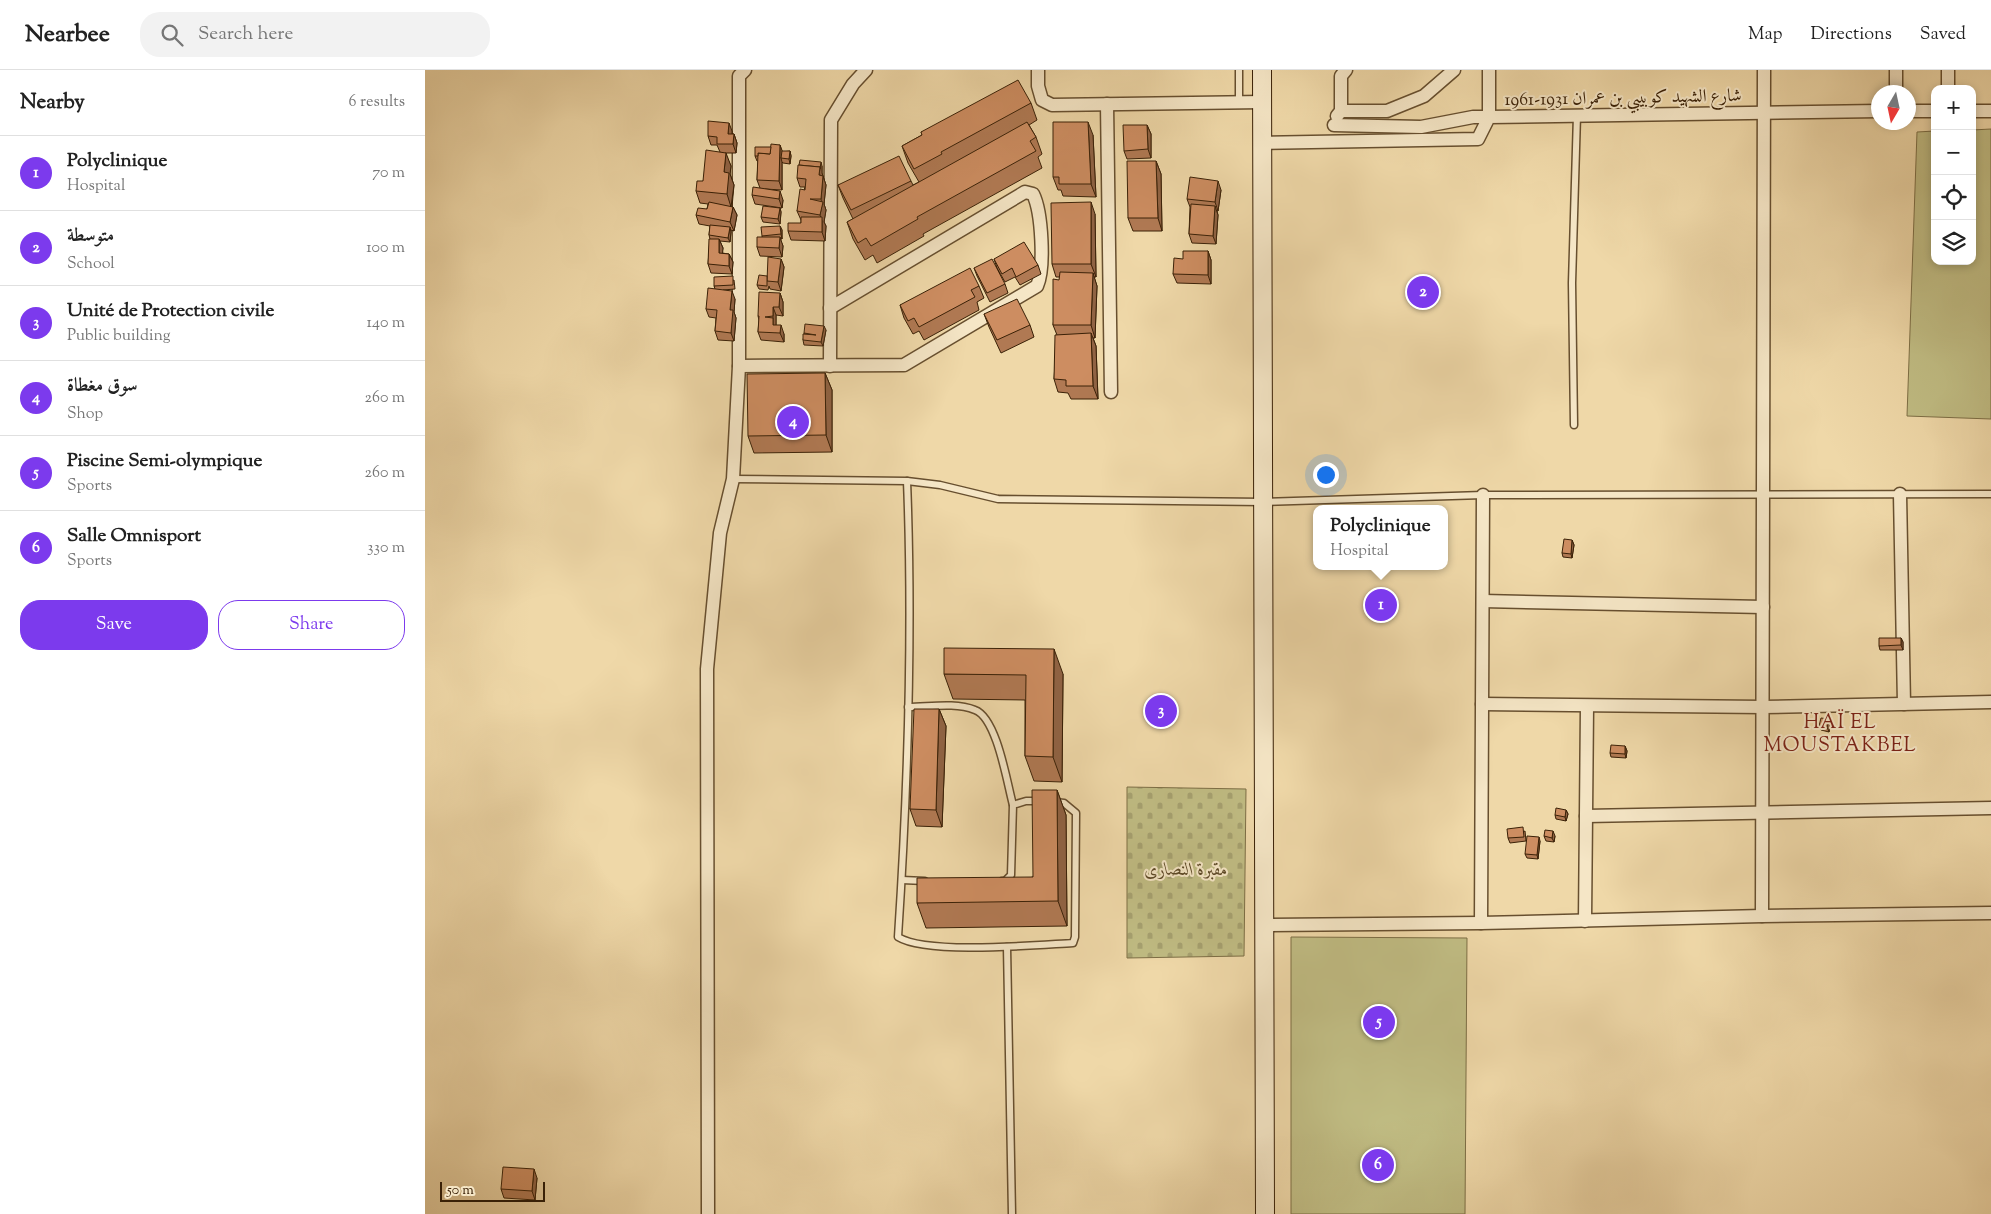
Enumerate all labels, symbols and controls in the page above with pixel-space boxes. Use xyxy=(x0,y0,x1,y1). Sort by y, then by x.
search box xyxy=(140,12,490,57)
text: Nearbee xyxy=(25,18,110,52)
icon: search xyxy=(158,21,186,49)
text: Search here xyxy=(198,21,293,48)
text: Map xyxy=(1748,22,1783,48)
text: Directions xyxy=(1811,22,1892,48)
text: Saved xyxy=(1920,22,1966,48)
street label: شارع الشهيد كوبيبي بن عمران 1931-1961 xyxy=(1504,84,1742,116)
north arrow xyxy=(1871,85,1916,130)
map controls xyxy=(1931,85,1976,265)
button: + xyxy=(1931,85,1976,130)
text: Nearby xyxy=(20,88,85,118)
text: 6 results xyxy=(349,91,405,114)
button: − xyxy=(1931,130,1976,175)
text: Polyclinique xyxy=(67,148,167,175)
text: 1 xyxy=(33,162,39,185)
text: 70 m xyxy=(372,162,405,185)
text: Hospital xyxy=(67,175,125,198)
button: locate xyxy=(1931,175,1976,220)
button: layers xyxy=(1931,220,1976,265)
text: متوسطة xyxy=(67,223,114,250)
text: 2 xyxy=(32,237,40,260)
text: 100 m xyxy=(366,237,405,260)
text: School xyxy=(67,253,115,276)
pin: 2 xyxy=(1407,273,1439,311)
text: Unité de Protection civile xyxy=(67,298,274,325)
text: 3 xyxy=(33,312,39,335)
text: 140 m xyxy=(367,312,405,335)
text: Public building xyxy=(67,325,171,348)
text: سوق مغطاة xyxy=(67,373,138,400)
text: 4 xyxy=(32,387,40,410)
text: 260 m xyxy=(364,387,405,410)
text: Shop xyxy=(67,403,103,426)
pin: 4 xyxy=(777,403,809,441)
text: Piscine Semi-olympique xyxy=(67,448,262,475)
text: 5 xyxy=(33,462,39,485)
text: 260 m xyxy=(364,462,405,485)
your location xyxy=(1313,462,1339,488)
text: Sports xyxy=(67,475,112,498)
popup xyxy=(1313,505,1448,570)
text: Polyclinique xyxy=(1330,513,1431,540)
text: Salle Omnisport xyxy=(67,523,201,550)
text: 6 xyxy=(32,537,40,560)
text: 330 m xyxy=(367,537,405,560)
text: Hospital xyxy=(1330,540,1389,563)
text: Sports xyxy=(67,550,112,573)
pin: 1 xyxy=(1365,586,1397,624)
button: Save xyxy=(20,600,208,650)
button: Share xyxy=(218,600,405,650)
pin: 3 xyxy=(1145,692,1177,730)
district label: HAÏ EL MOUSTAKBEL xyxy=(1763,709,1917,761)
park label: مقبرة النصارى xyxy=(1144,858,1228,884)
pin: 5 xyxy=(1363,1003,1395,1041)
pin: 6 xyxy=(1362,1146,1394,1184)
scale bar xyxy=(440,1179,545,1202)
text: 50 m xyxy=(447,1181,474,1201)

